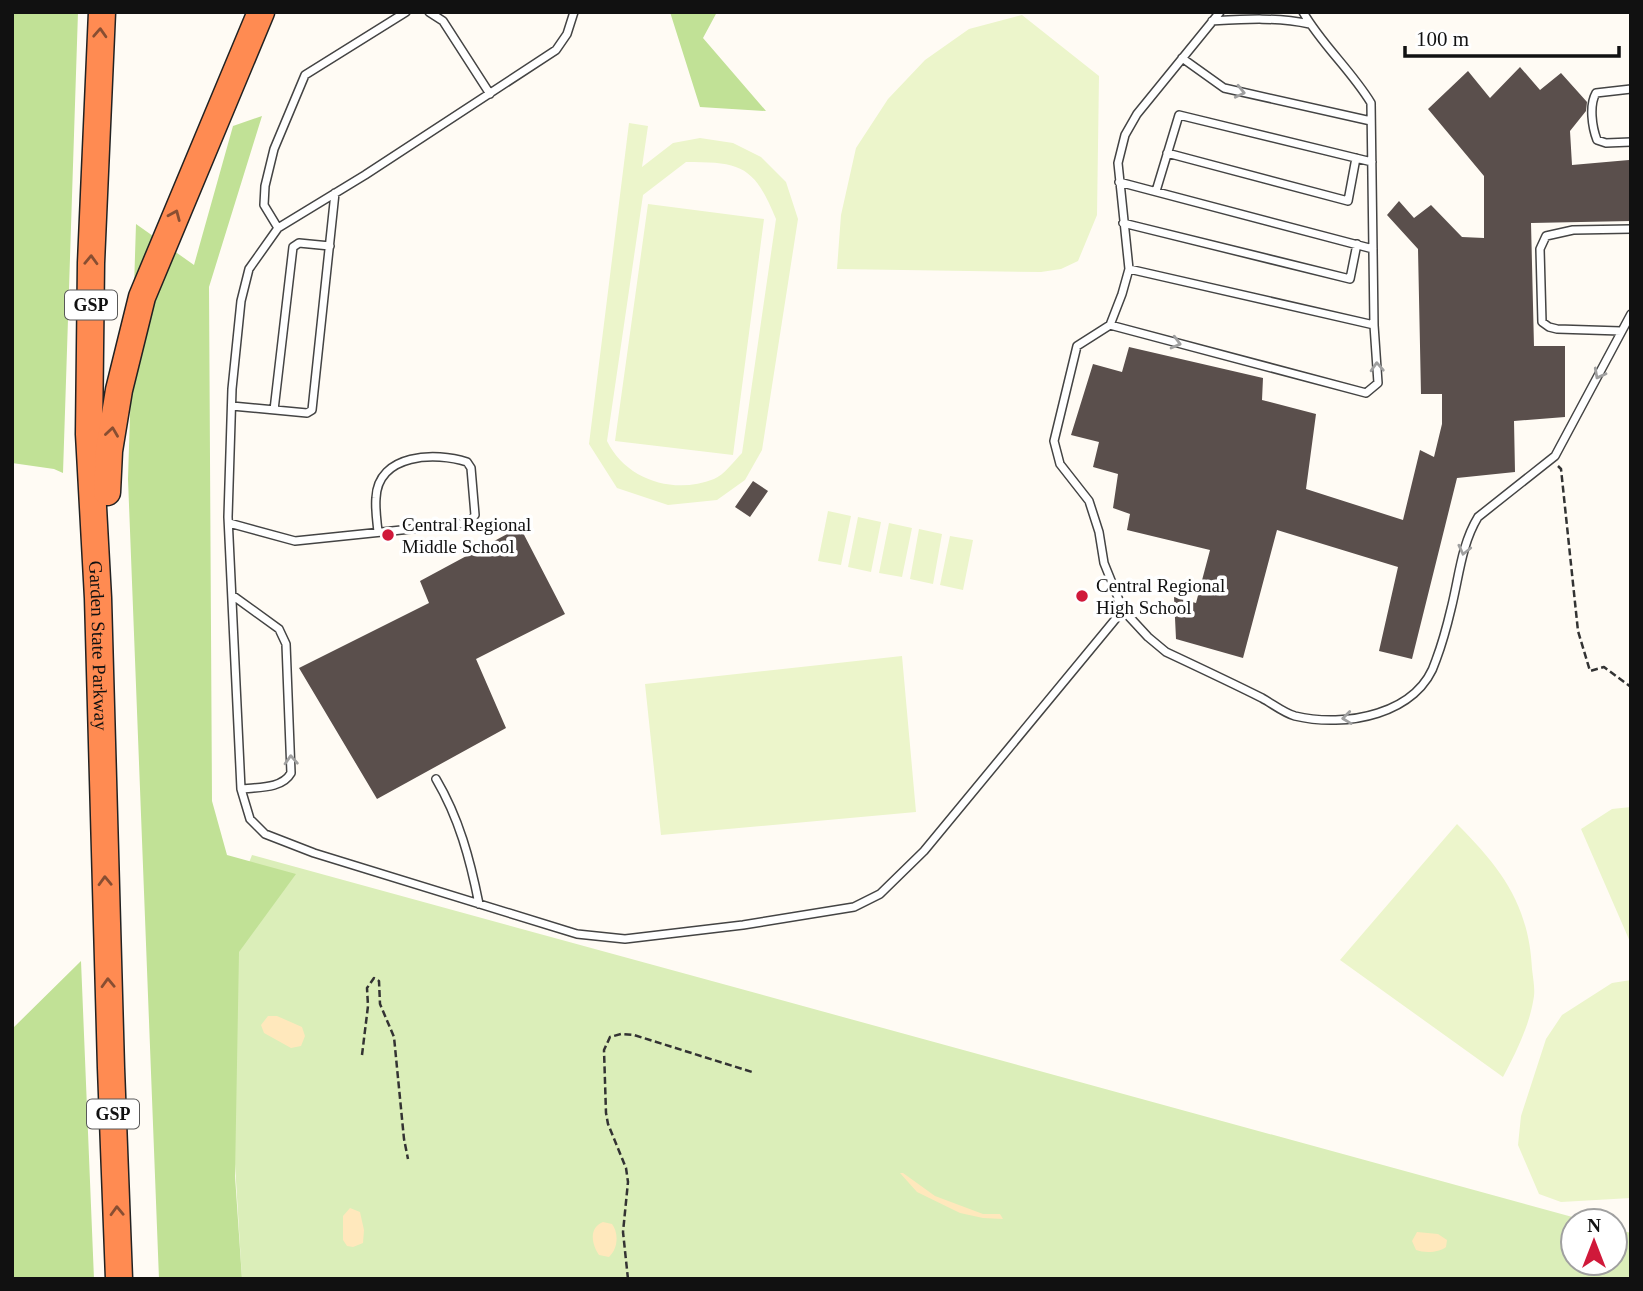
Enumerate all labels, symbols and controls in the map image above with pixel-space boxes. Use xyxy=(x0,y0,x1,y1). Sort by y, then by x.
scale bar xyxy=(1405,14,1618,58)
one-way arrow xyxy=(93,27,108,38)
text: 100 m xyxy=(1416,27,1469,51)
one-way arrow xyxy=(1234,84,1246,98)
one-way arrow xyxy=(167,210,181,222)
one-way arrow xyxy=(84,255,99,266)
road number: GSP xyxy=(65,290,117,320)
one-way arrow xyxy=(1170,335,1182,349)
one-way arrow xyxy=(1369,361,1384,372)
one-way arrow xyxy=(1593,367,1607,379)
one-way arrow xyxy=(104,426,119,438)
place label: Central Regional Middle School xyxy=(402,514,531,557)
marker: Central Regional Middle School xyxy=(380,527,396,543)
one-way arrow xyxy=(1458,544,1472,556)
street label: Garden State Parkway xyxy=(85,560,112,731)
place label: Central Regional High School xyxy=(1096,575,1225,618)
marker: Central Regional High School xyxy=(1074,588,1090,604)
one-way arrow xyxy=(1341,711,1353,726)
one-way arrow xyxy=(283,755,298,766)
one-way arrow xyxy=(98,876,113,887)
one-way arrow xyxy=(101,977,116,988)
road number: GSP xyxy=(87,1100,139,1128)
one-way arrow xyxy=(109,1205,124,1216)
north arrow xyxy=(1559,1207,1629,1277)
text: N xyxy=(1587,1215,1601,1236)

